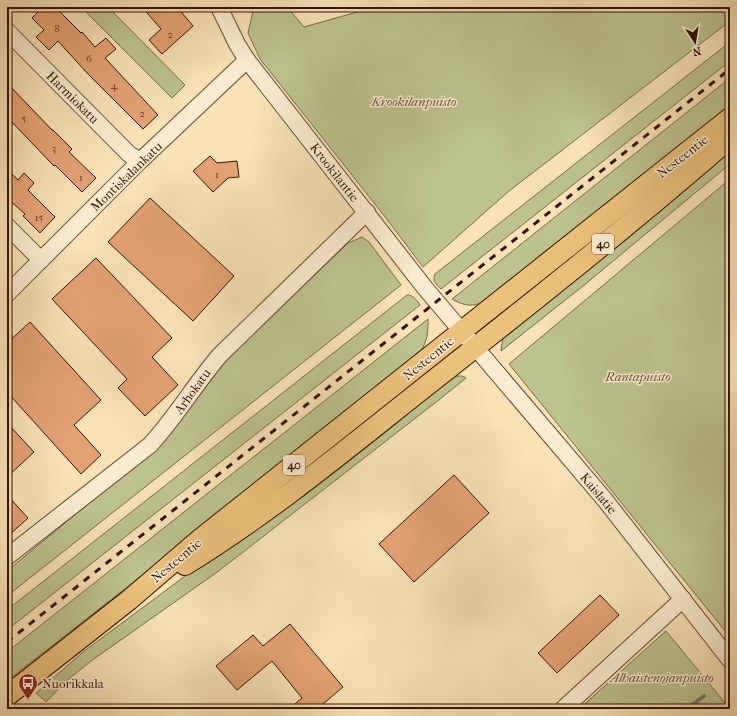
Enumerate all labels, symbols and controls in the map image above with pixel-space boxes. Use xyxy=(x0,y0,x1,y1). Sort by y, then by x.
house number: 8 xyxy=(54,22,60,35)
north arrow xyxy=(675,22,715,62)
house number: 2 xyxy=(167,28,173,41)
text: N xyxy=(691,44,702,59)
house number: 6 xyxy=(86,52,92,65)
street label: Harmiokatu xyxy=(43,68,102,127)
house number: 4 xyxy=(111,79,118,92)
park label: Krookilanpuisto xyxy=(370,94,457,109)
house number: 2 xyxy=(139,107,145,120)
house number: 5 xyxy=(22,112,27,125)
street label: Nesteentie xyxy=(654,131,711,181)
street label: Montiskalankatu xyxy=(88,138,166,214)
street label: Krookilantie xyxy=(307,140,363,205)
house number: 3 xyxy=(52,142,56,155)
house number: 1 xyxy=(215,168,219,181)
house number: 1 xyxy=(79,171,83,184)
house number: 15 xyxy=(35,211,44,224)
road number: 40 xyxy=(592,234,614,254)
street label: Nesteentie xyxy=(400,333,457,383)
street label: Arhokatu xyxy=(170,365,214,418)
park label: Rantapuisto xyxy=(604,369,671,384)
road number: 40 xyxy=(283,455,305,475)
street label: Kaislatie xyxy=(577,470,620,517)
street label: Nesteentie xyxy=(148,535,205,586)
park label: Alhaistenojanpuisto xyxy=(608,670,714,685)
bus stop icon: Nuorikkala xyxy=(17,672,39,700)
place label: Nuorikkala xyxy=(42,676,105,691)

